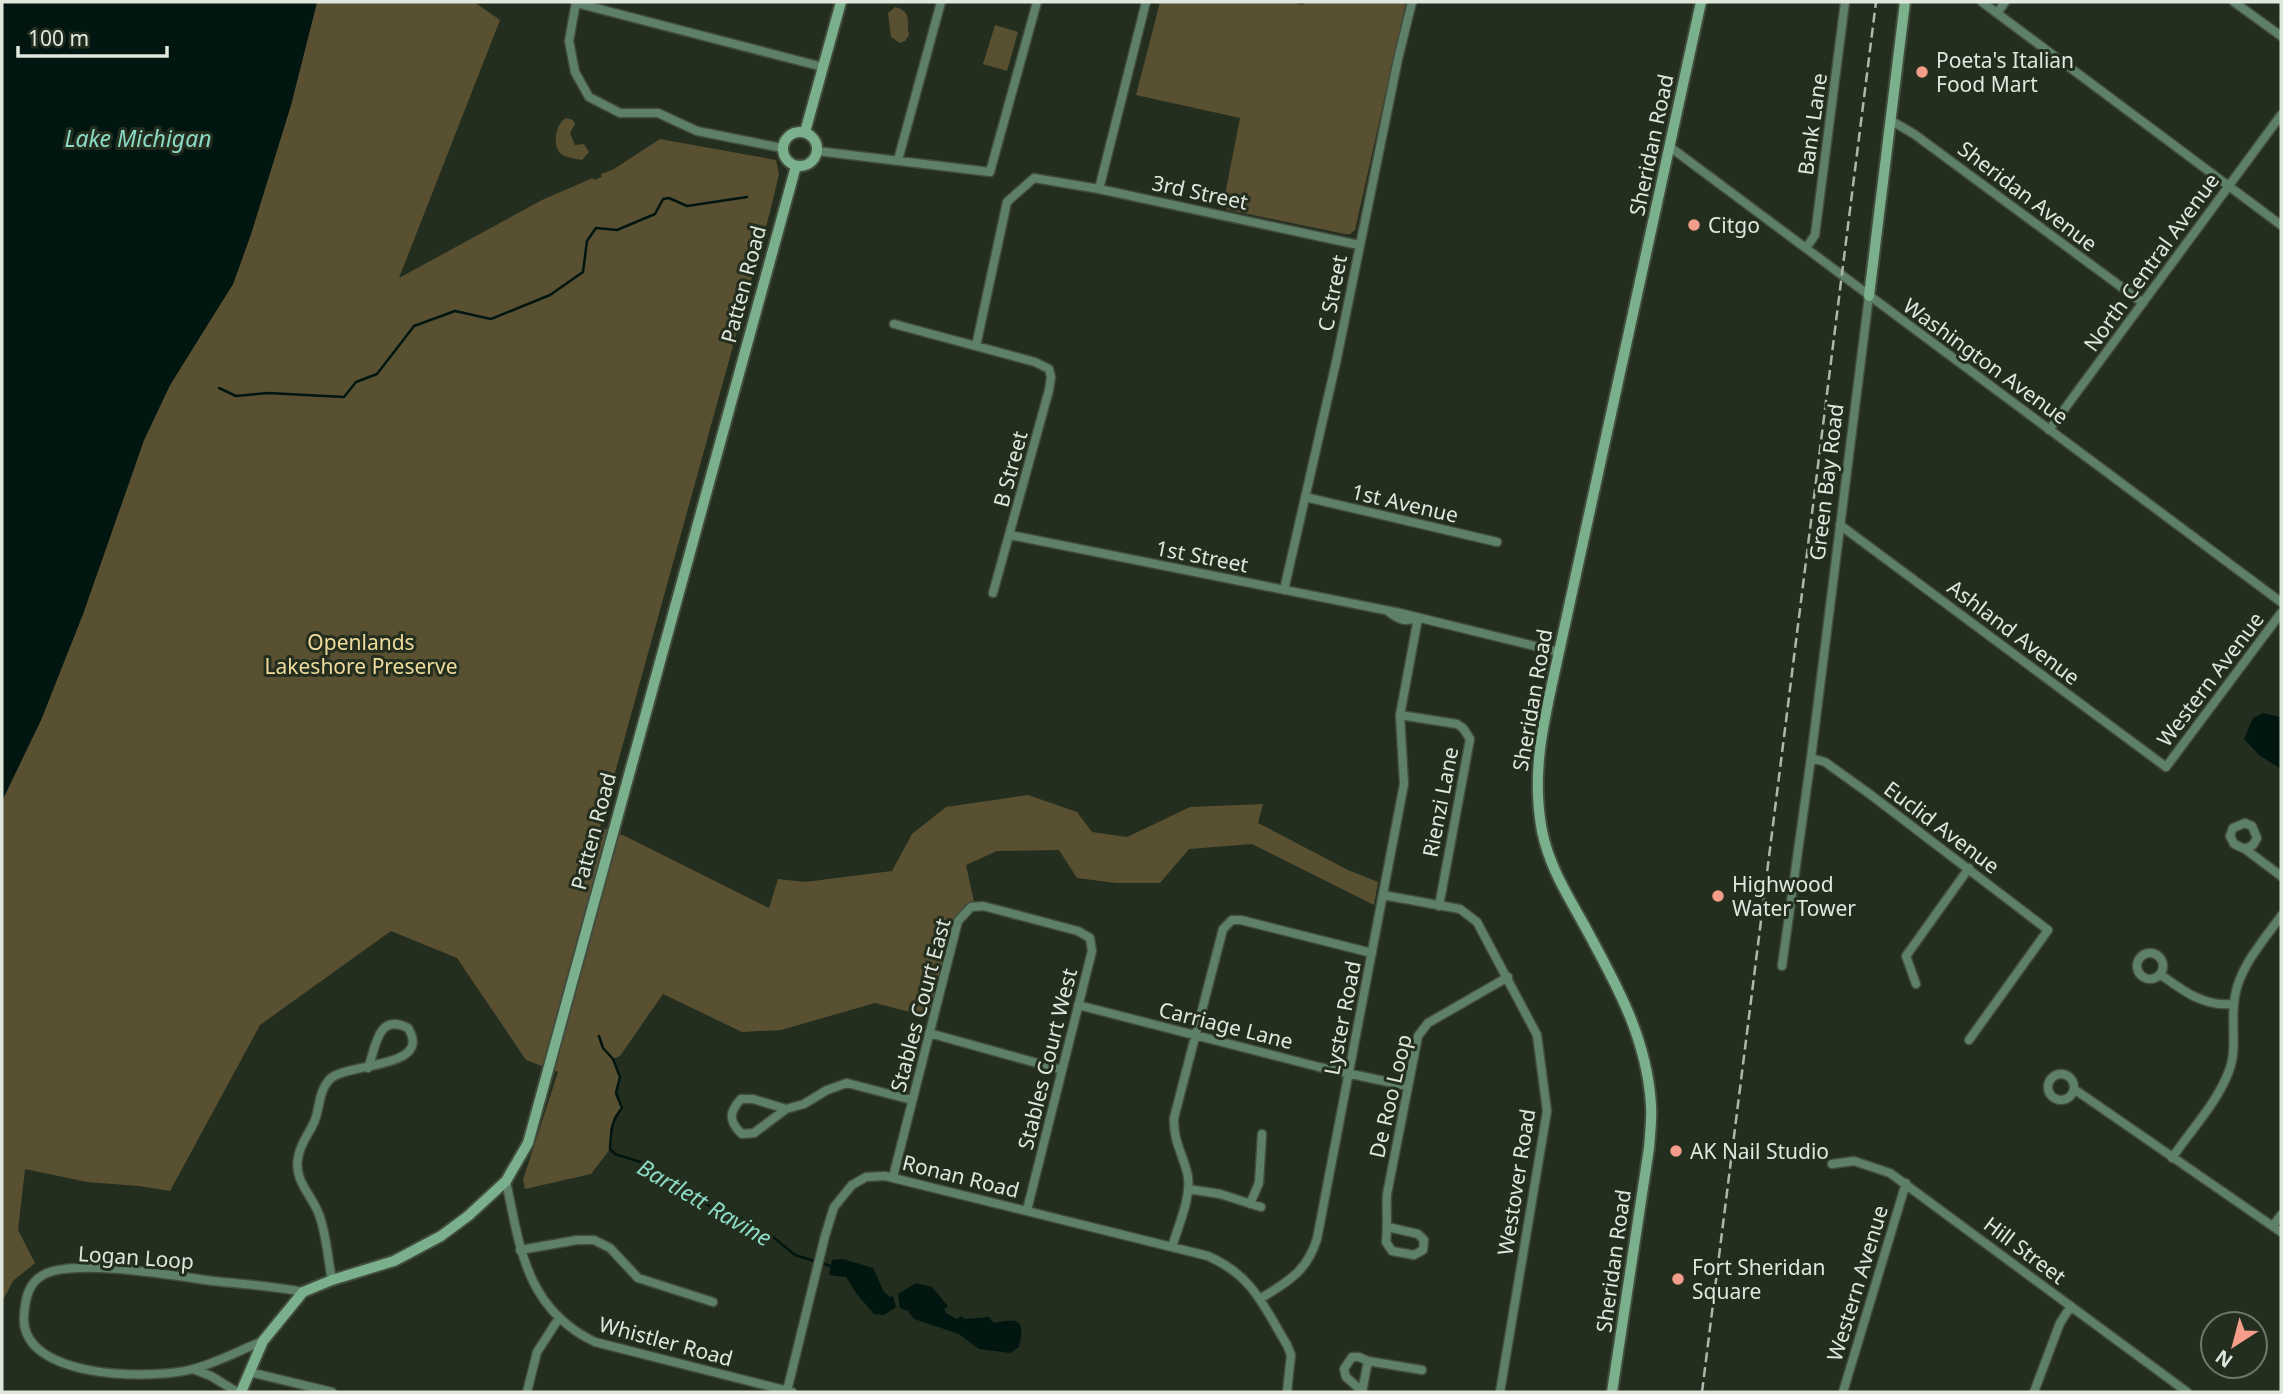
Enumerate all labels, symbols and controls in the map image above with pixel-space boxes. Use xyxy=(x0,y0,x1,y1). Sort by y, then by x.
scale bar xyxy=(18,14,166,58)
text: 100 m xyxy=(28,24,89,52)
place label: Poeta's Italian Food Mart xyxy=(1936,46,2074,98)
marker: Poeta's Italian Food Mart xyxy=(1914,64,1930,80)
street label: Bank Lane xyxy=(1791,71,1833,177)
street label: Sheridan Road xyxy=(1622,72,1680,218)
water label: Lake Michigan xyxy=(64,122,212,154)
street label: Sheridan Avenue xyxy=(1953,134,2103,258)
street label: North Central Avenue xyxy=(2077,167,2225,357)
street label: 3rd Street xyxy=(1150,168,1251,216)
place label: Citgo xyxy=(1708,211,1760,239)
marker: Citgo xyxy=(1686,217,1702,233)
street label: Patten Road xyxy=(714,222,772,346)
street label: C Street xyxy=(1311,252,1353,334)
street label: Washington Avenue xyxy=(1898,292,2074,430)
street label: Green Bay Road xyxy=(1802,402,1850,562)
street label: B Street xyxy=(986,427,1034,510)
street label: 1st Avenue xyxy=(1349,477,1461,529)
street label: 1st Street xyxy=(1153,533,1251,579)
street label: Ashland Avenue xyxy=(1942,573,2086,691)
street label: Western Avenue xyxy=(2150,606,2270,752)
street label: Sheridan Road xyxy=(1506,627,1558,773)
park label: Openlands Lakeshore Preserve xyxy=(264,628,458,680)
street label: Rienzi Lane xyxy=(1416,745,1464,859)
street label: Patten Road xyxy=(564,769,622,893)
street label: Euclid Avenue xyxy=(1879,774,2005,880)
place label: Highwood Water Tower xyxy=(1732,870,1856,922)
marker: Highwood Water Tower xyxy=(1710,888,1726,904)
street label: Stables Court East xyxy=(883,915,957,1095)
street label: Lyster Road xyxy=(1317,958,1367,1078)
street label: Stables Court West xyxy=(1011,965,1083,1153)
street label: Carriage Lane xyxy=(1156,995,1296,1055)
street label: De Roo Loop xyxy=(1362,1032,1418,1160)
street label: Westover Road xyxy=(1491,1107,1541,1257)
place label: AK Nail Studio xyxy=(1690,1137,1829,1165)
marker: AK Nail Studio xyxy=(1668,1143,1684,1159)
street label: Ronan Road xyxy=(900,1148,1022,1204)
water label: Bartlett Ravine xyxy=(632,1151,778,1253)
street label: Sheridan Road xyxy=(1589,1188,1637,1334)
street label: Western Avenue xyxy=(1820,1202,1894,1364)
street label: Hill Street xyxy=(1978,1210,2072,1290)
street label: Logan Loop xyxy=(77,1239,195,1275)
place label: Fort Sheridan Square xyxy=(1692,1253,1825,1305)
marker: Fort Sheridan Square xyxy=(1670,1271,1686,1287)
street label: Whistler Road xyxy=(596,1310,736,1372)
north arrow xyxy=(2199,1310,2269,1380)
text: N xyxy=(2210,1344,2238,1374)

